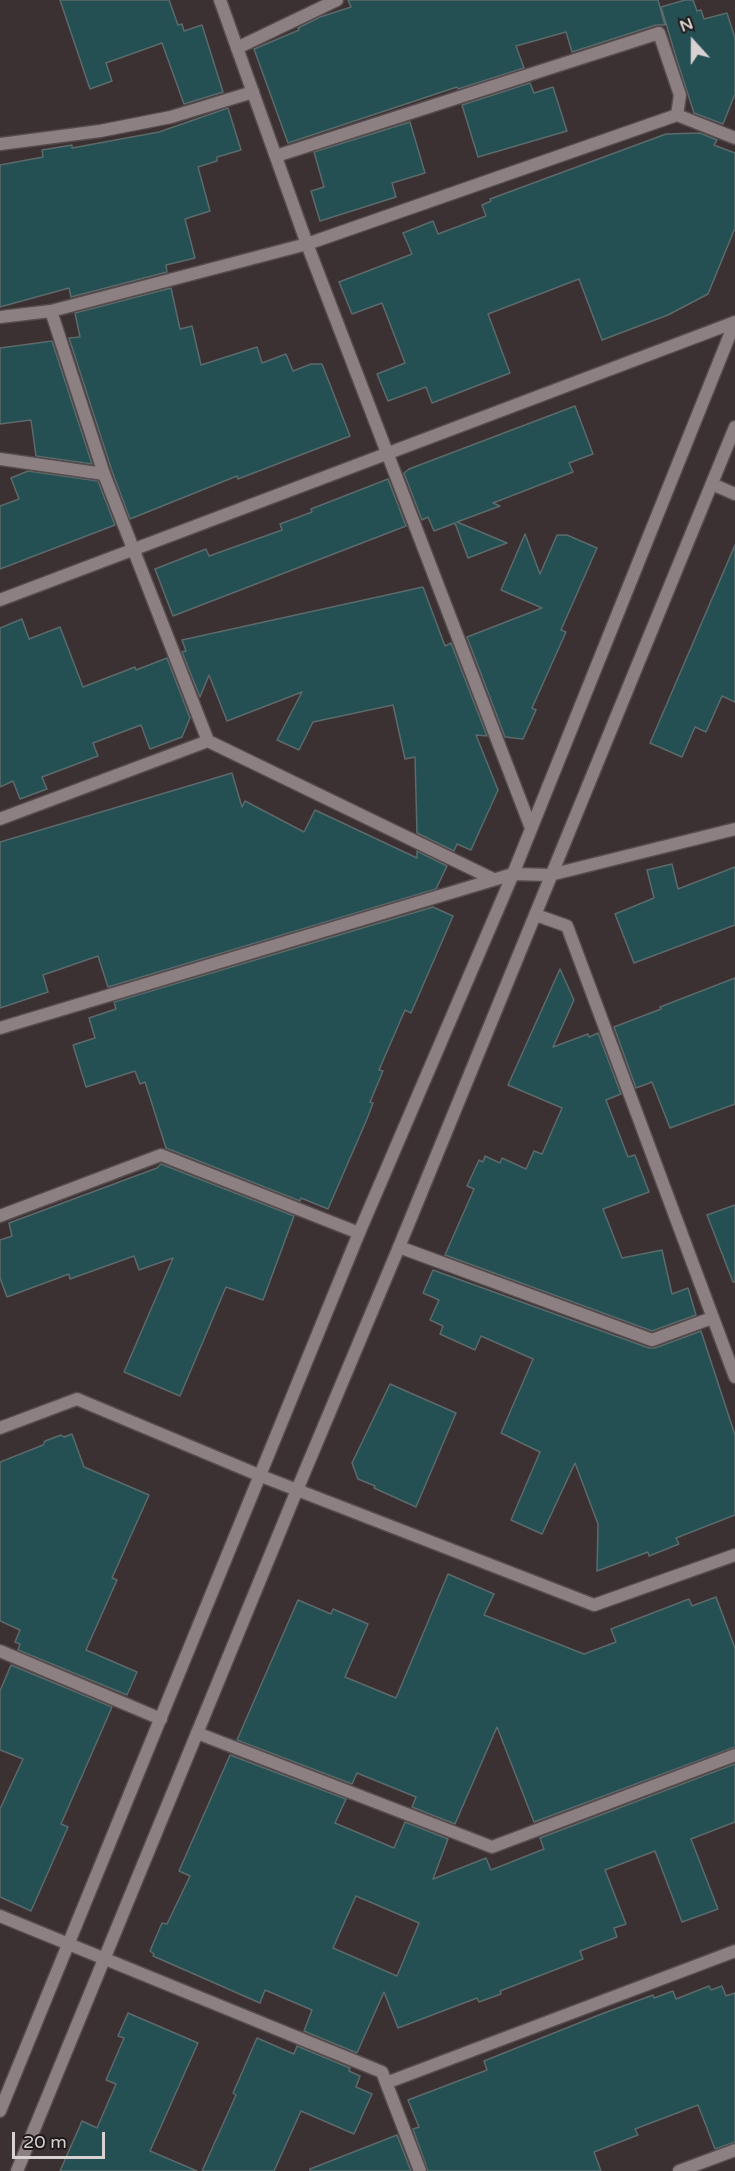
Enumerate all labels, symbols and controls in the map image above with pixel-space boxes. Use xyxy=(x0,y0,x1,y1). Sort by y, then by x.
north arrow xyxy=(663,12,723,72)
text: N xyxy=(677,14,696,37)
scale bar xyxy=(15,2120,108,2158)
text: 20 m xyxy=(23,2131,67,2153)

